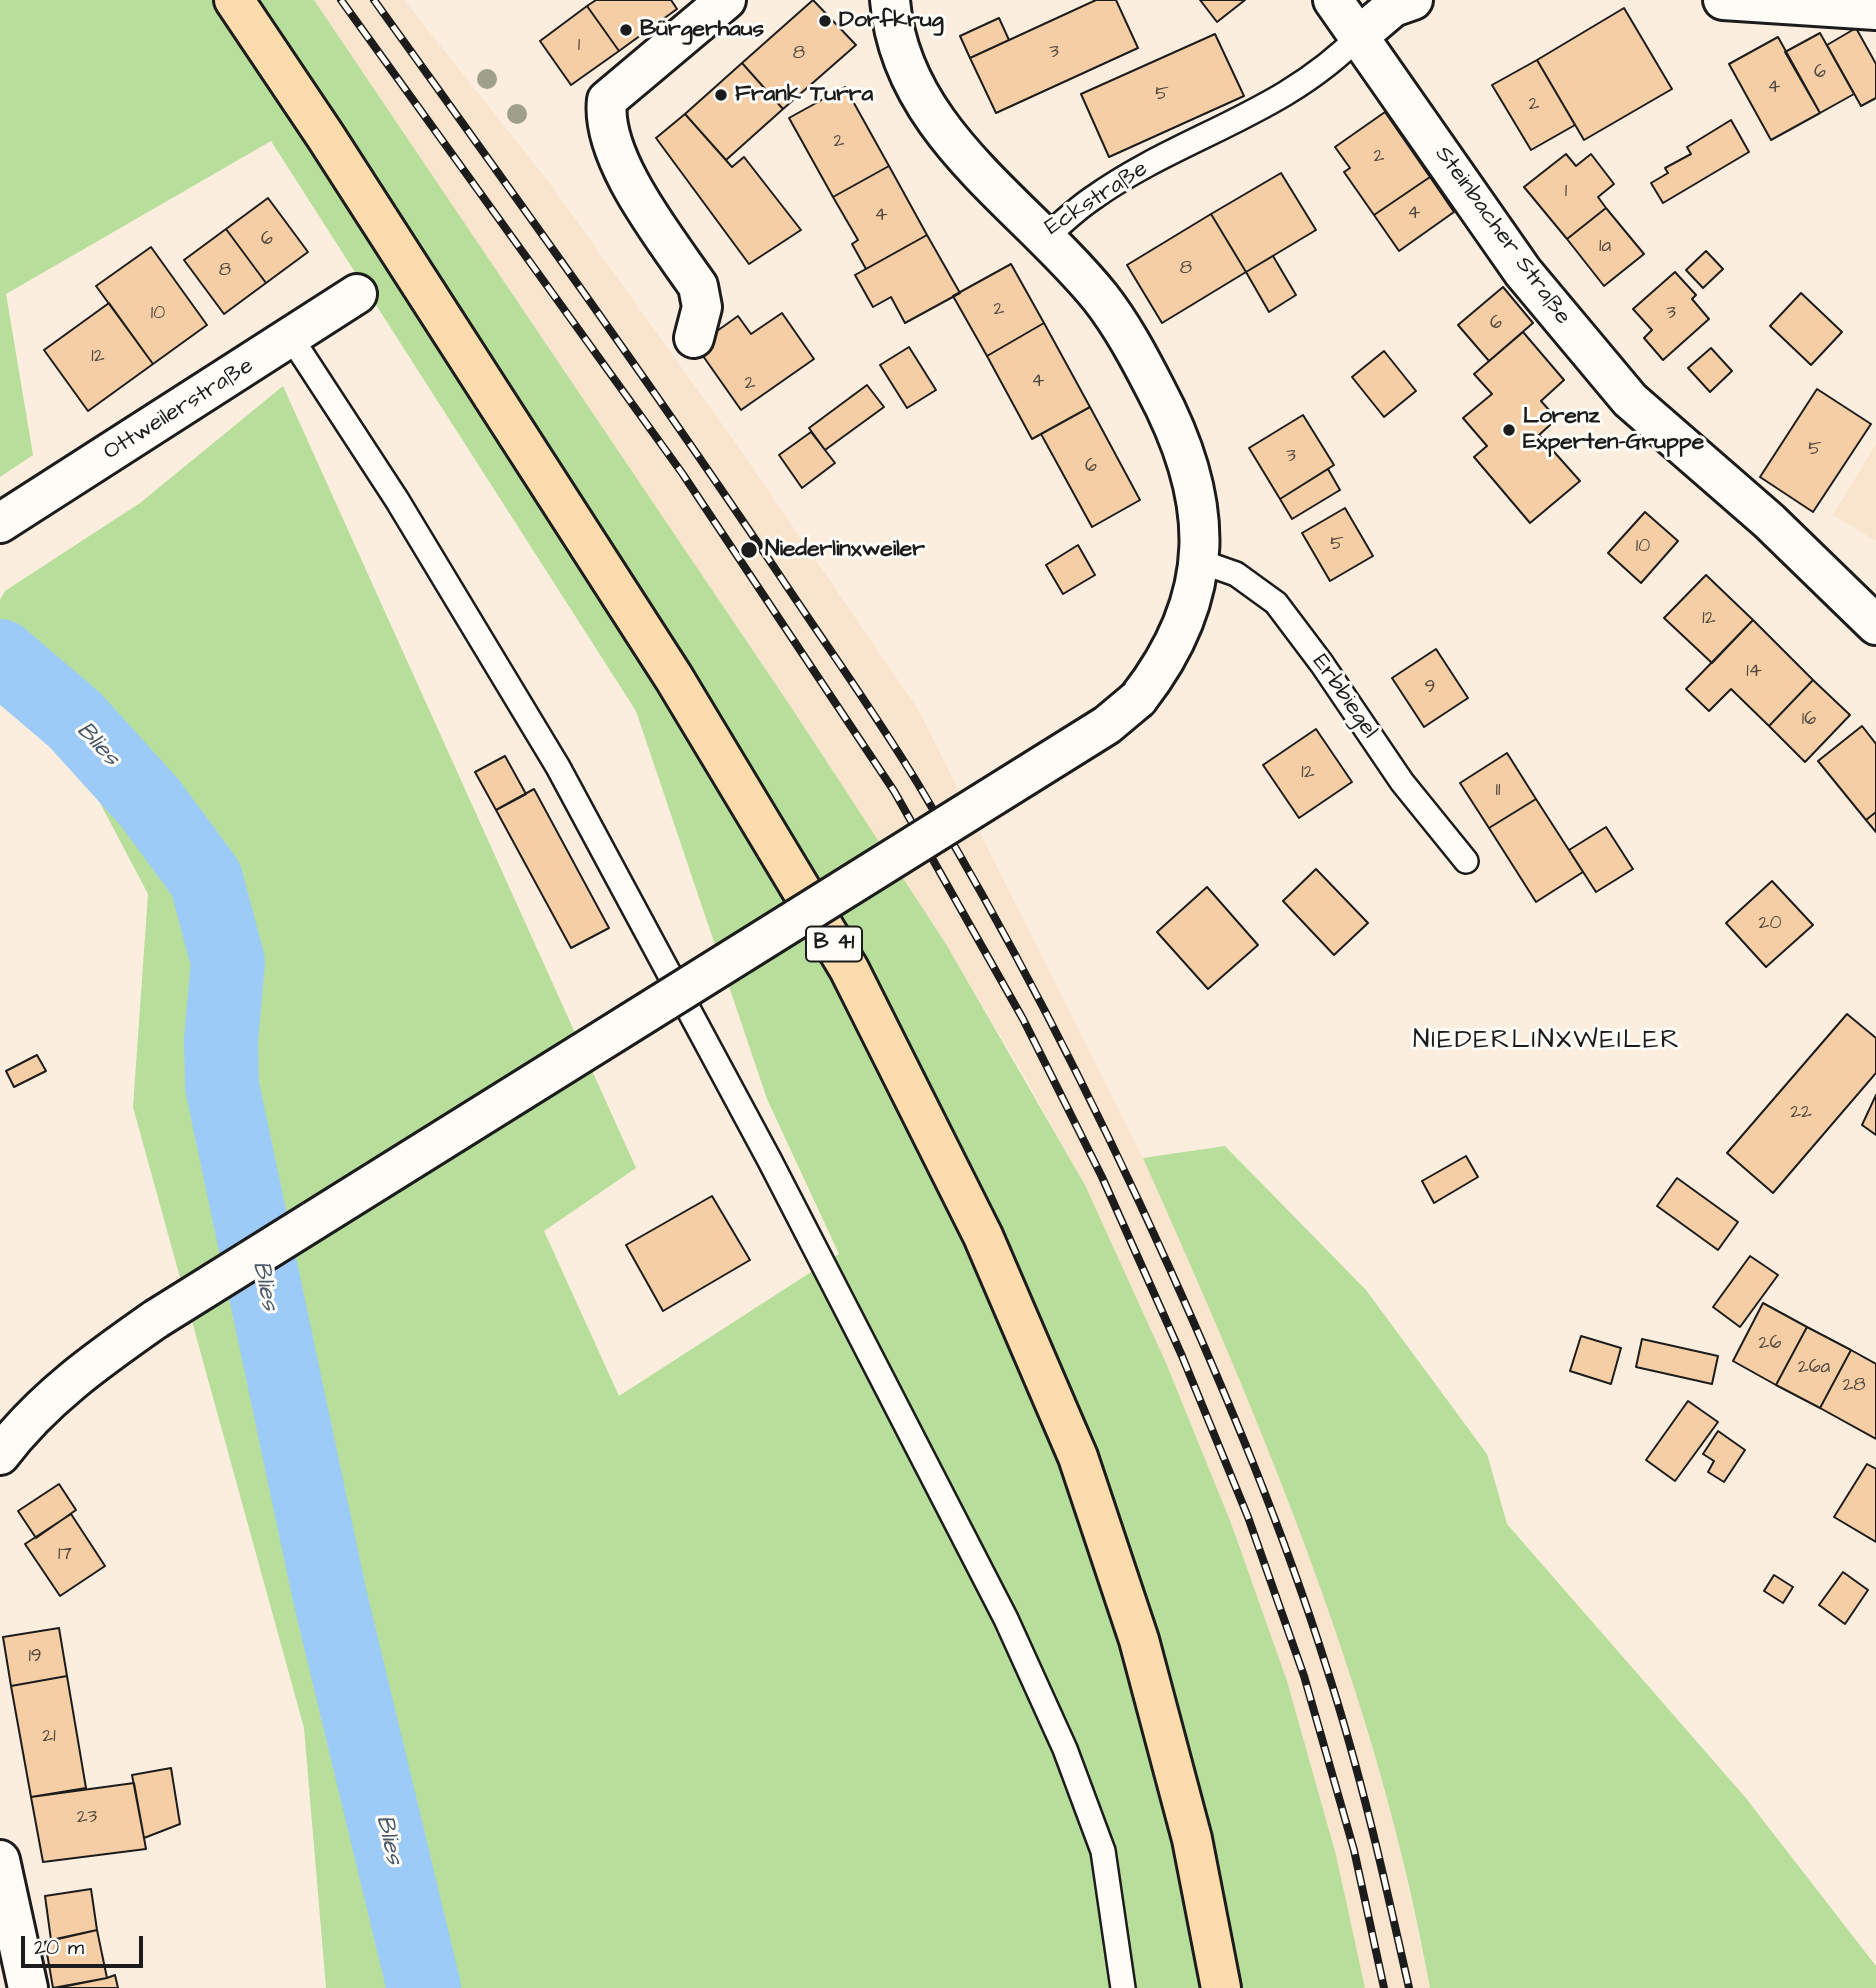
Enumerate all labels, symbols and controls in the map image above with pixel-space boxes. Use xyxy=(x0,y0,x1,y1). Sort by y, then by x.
place label: Dorfkrug xyxy=(839,7,944,35)
marker: Dorfkrug xyxy=(817,13,833,29)
place label: Bürgerhaus xyxy=(640,16,764,44)
marker: Bürgerhaus xyxy=(618,22,634,38)
house number: 1 xyxy=(578,35,580,57)
house number: 3 xyxy=(1049,42,1059,64)
house number: 8 xyxy=(793,43,805,65)
house number: 6 xyxy=(1814,62,1826,84)
house number: 4 xyxy=(1768,77,1780,99)
place label: Frank Turra xyxy=(735,81,873,109)
house number: 5 xyxy=(1155,84,1169,106)
marker: Frank Turra xyxy=(713,87,729,103)
house number: 2 xyxy=(1529,94,1539,116)
house number: 2 xyxy=(834,131,844,153)
street label: Steinbacher Straße xyxy=(1428,141,1576,331)
house number: 2 xyxy=(1374,146,1384,168)
street label: Eckstraße xyxy=(1041,156,1153,242)
house number: 1 xyxy=(1565,181,1567,203)
house number: 4 xyxy=(1408,203,1420,225)
house number: 4 xyxy=(875,205,887,227)
house number: 6 xyxy=(261,229,273,251)
house number: 1a xyxy=(1599,236,1611,258)
house number: 8 xyxy=(1180,258,1192,280)
house number: 8 xyxy=(219,260,231,282)
house number: 2 xyxy=(994,299,1004,321)
house number: 10 xyxy=(151,303,165,325)
house number: 3 xyxy=(1666,303,1676,325)
house number: 6 xyxy=(1490,313,1502,335)
house number: 12 xyxy=(91,346,105,368)
street label: Ottweilerstraße xyxy=(99,353,259,467)
house number: 4 xyxy=(1032,371,1044,393)
house number: 2 xyxy=(745,373,755,395)
place label: Lorenz Experten-Gruppe xyxy=(1523,403,1704,457)
marker: Lorenz Experten-Gruppe xyxy=(1501,422,1517,438)
house number: 5 xyxy=(1808,439,1822,461)
house number: 3 xyxy=(1286,446,1296,468)
house number: 6 xyxy=(1085,456,1097,478)
house number: 5 xyxy=(1330,534,1344,556)
place label: Niederlinxweiler xyxy=(765,536,925,564)
house number: 10 xyxy=(1636,536,1650,558)
marker: Niederlinxweiler xyxy=(739,540,759,560)
house number: 12 xyxy=(1702,608,1716,630)
street label: Erbbiegel xyxy=(1305,650,1383,744)
house number: 14 xyxy=(1746,661,1762,683)
house number: 9 xyxy=(1425,677,1435,699)
house number: 16 xyxy=(1802,709,1816,731)
water label: Blies xyxy=(70,717,124,773)
house number: 12 xyxy=(1301,762,1315,784)
house number: 11 xyxy=(1496,780,1500,802)
house number: 20 xyxy=(1759,913,1781,935)
road number: B 41 xyxy=(806,926,862,962)
district label: NIEDERLINXWEILER xyxy=(1415,1026,1679,1058)
house number: 22 xyxy=(1790,1102,1812,1124)
water label: Blies xyxy=(245,1259,283,1313)
house number: 26 xyxy=(1759,1333,1781,1355)
house number: 26a xyxy=(1798,1357,1830,1379)
house number: 28 xyxy=(1842,1375,1866,1397)
house number: 17 xyxy=(58,1544,72,1566)
house number: 19 xyxy=(28,1646,42,1668)
house number: 21 xyxy=(42,1726,56,1748)
house number: 23 xyxy=(77,1807,97,1829)
water label: Blies xyxy=(368,1813,408,1867)
scale bar xyxy=(24,1922,147,1966)
text: 20 m xyxy=(34,1933,84,1962)

